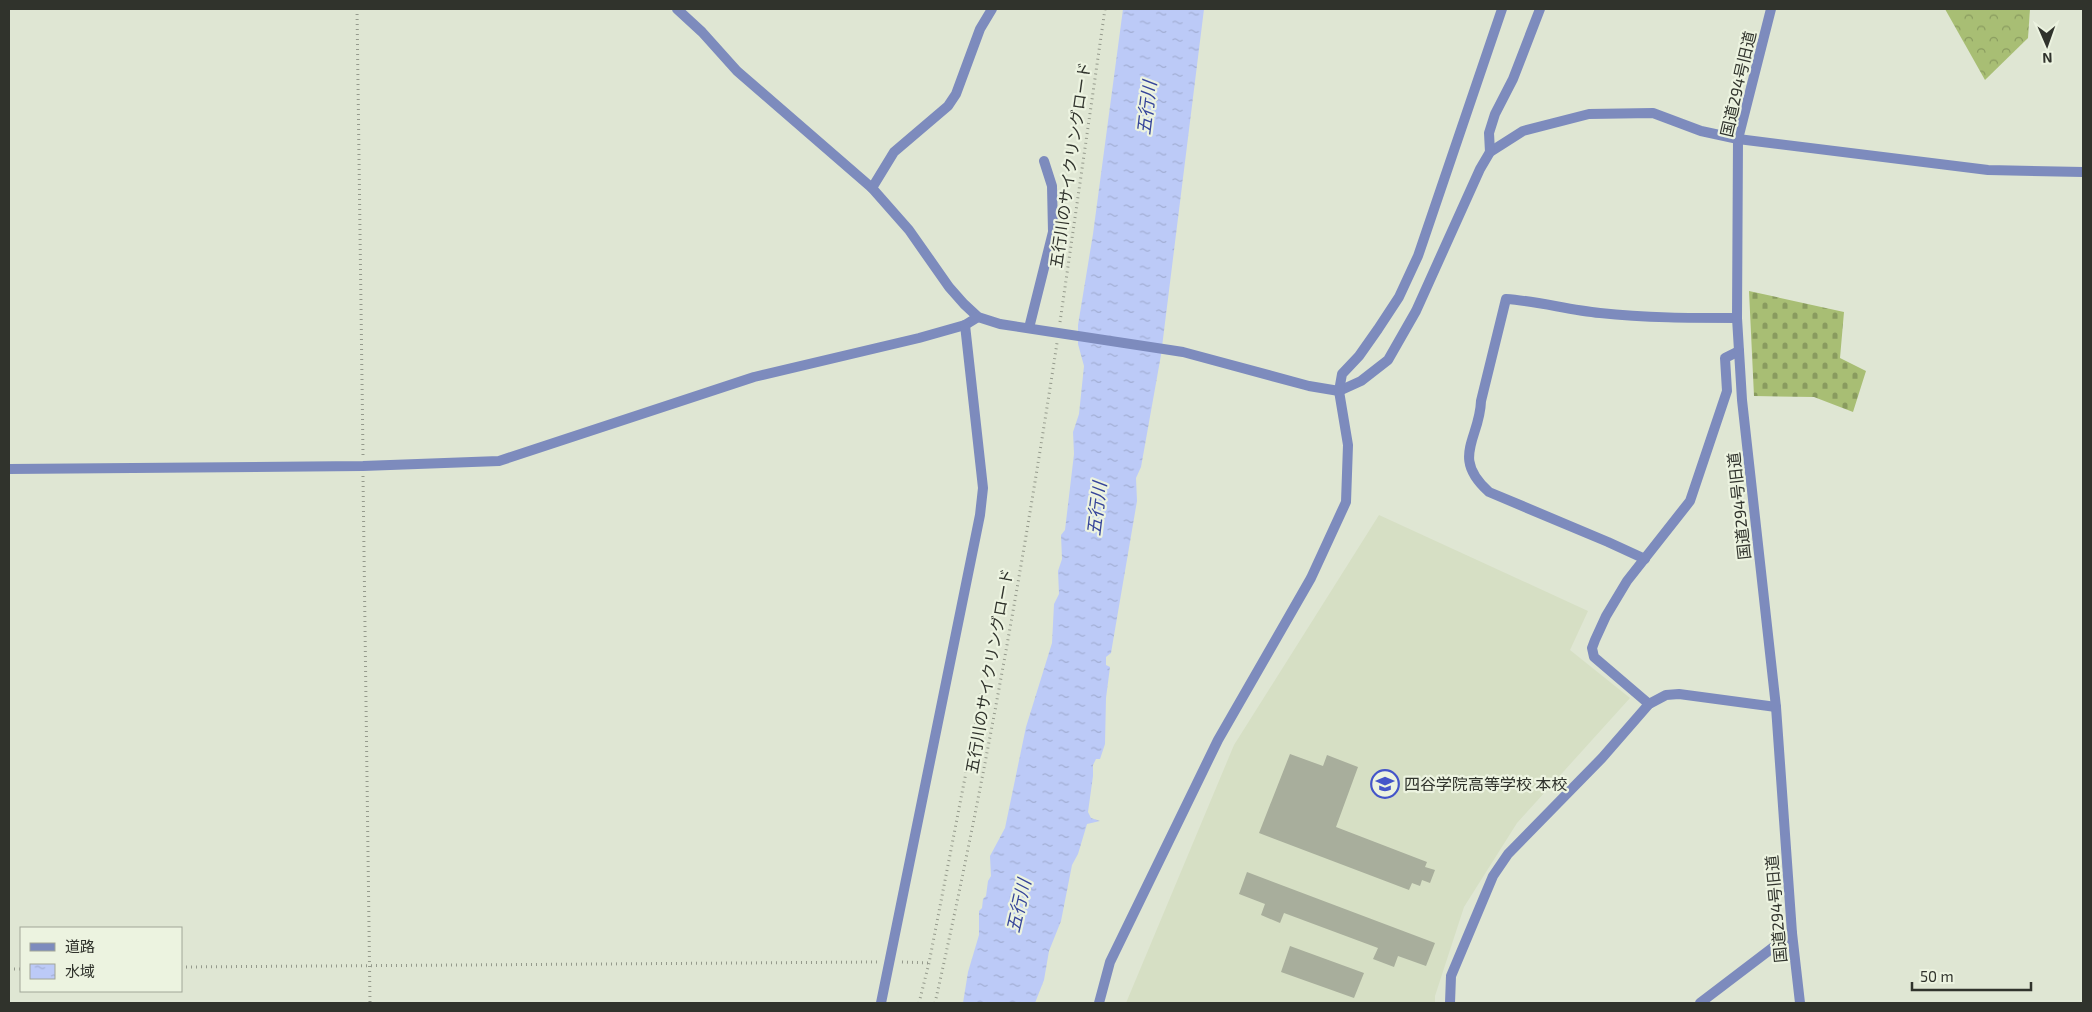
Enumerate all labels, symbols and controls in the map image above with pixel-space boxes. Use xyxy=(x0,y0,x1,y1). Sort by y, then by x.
north arrow xyxy=(2022,20,2072,70)
street label: 国道294号旧道 xyxy=(1716,29,1759,139)
text: N xyxy=(2042,50,2053,67)
street label: 五行川のサイクリングロード xyxy=(1046,61,1093,269)
water label: 五行川 xyxy=(1132,78,1160,136)
street label: 国道294号旧道 xyxy=(1723,451,1754,561)
water label: 五行川 xyxy=(1082,479,1110,537)
street label: 五行川のサイクリングロード xyxy=(961,567,1016,775)
school or university icon: 四谷学院高等学校 本校 xyxy=(1370,769,1400,799)
place label: 四谷学院高等学校 本校 xyxy=(1404,774,1568,793)
street label: 国道294号旧道 xyxy=(1761,854,1790,964)
water label: 五行川 xyxy=(1001,875,1035,935)
legend xyxy=(20,927,182,992)
text: 道路 xyxy=(65,937,95,955)
scale bar xyxy=(1912,960,2031,992)
text: 水域 xyxy=(65,962,95,980)
text: 50 m xyxy=(1920,967,1954,985)

